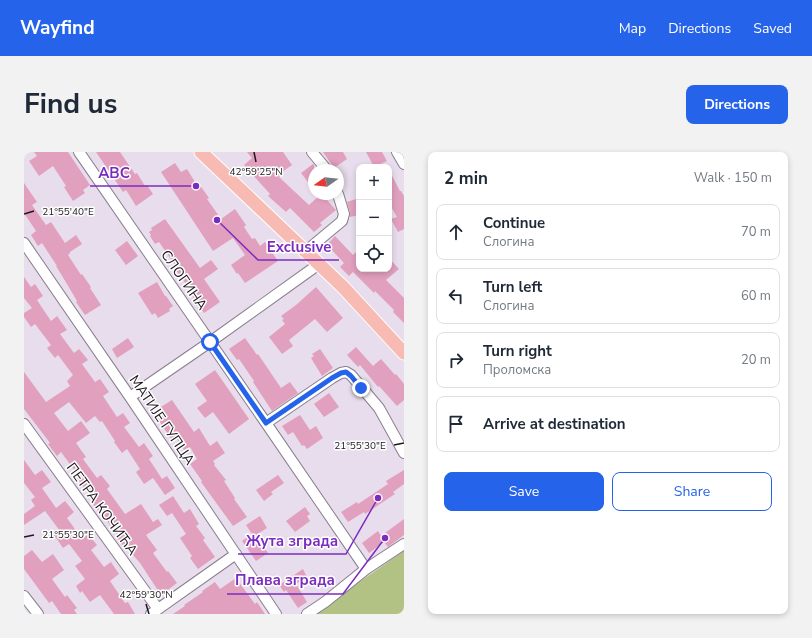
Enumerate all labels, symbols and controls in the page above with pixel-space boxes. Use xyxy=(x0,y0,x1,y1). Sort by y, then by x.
text: Wayfind xyxy=(20,15,95,41)
text: Map xyxy=(619,19,646,38)
text: Directions xyxy=(668,19,731,38)
text: Saved xyxy=(753,19,792,38)
text: Find us xyxy=(24,85,118,123)
button: Directions xyxy=(686,85,788,124)
callout: ABC xyxy=(90,159,138,186)
text: ABC xyxy=(98,163,130,183)
north arrow xyxy=(308,164,344,200)
map controls xyxy=(356,164,392,272)
button: + xyxy=(356,164,392,200)
text: 42°59'25"N xyxy=(229,165,283,179)
text: 2 min xyxy=(444,167,488,190)
text: Walk · 150 m xyxy=(694,169,772,187)
button: − xyxy=(356,200,392,236)
text: 21°55'40"E xyxy=(42,205,94,219)
text: Continue xyxy=(483,213,545,233)
icon: ahead xyxy=(445,221,467,243)
text: 70 m xyxy=(741,223,771,241)
callout: Exclusive xyxy=(258,233,339,260)
text: Слогина xyxy=(483,233,534,251)
button: locate xyxy=(356,236,392,272)
text: Exclusive xyxy=(267,237,331,257)
street label: СЛОГИНА xyxy=(156,246,212,314)
text: Turn left xyxy=(483,277,542,297)
icon: left xyxy=(445,285,467,307)
text: 60 m xyxy=(741,287,771,305)
text: Слогина xyxy=(483,297,534,315)
route start xyxy=(201,333,219,351)
text: Turn right xyxy=(483,341,552,361)
icon: right xyxy=(445,349,467,371)
text: 20 m xyxy=(741,351,771,369)
text: Проломска xyxy=(483,361,551,379)
street label: МАТИЈЕ ГУПЦА xyxy=(125,371,199,469)
route end xyxy=(352,379,370,397)
icon: arrive xyxy=(445,413,467,435)
text: Arrive at destination xyxy=(483,414,626,434)
text: 21°55'30"E xyxy=(334,439,386,453)
street label: ПЕТРА КОЧИЋА xyxy=(62,459,142,559)
button: Save xyxy=(444,472,604,511)
button: Share xyxy=(612,472,772,511)
callout: Жута зграда xyxy=(238,527,346,554)
text: 21°55'30"E xyxy=(42,528,94,542)
text: Жута зграда xyxy=(246,531,338,551)
callout: Плава зграда xyxy=(227,567,343,594)
text: Плава зграда xyxy=(235,570,335,590)
text: 42°59'30"N xyxy=(119,588,173,602)

